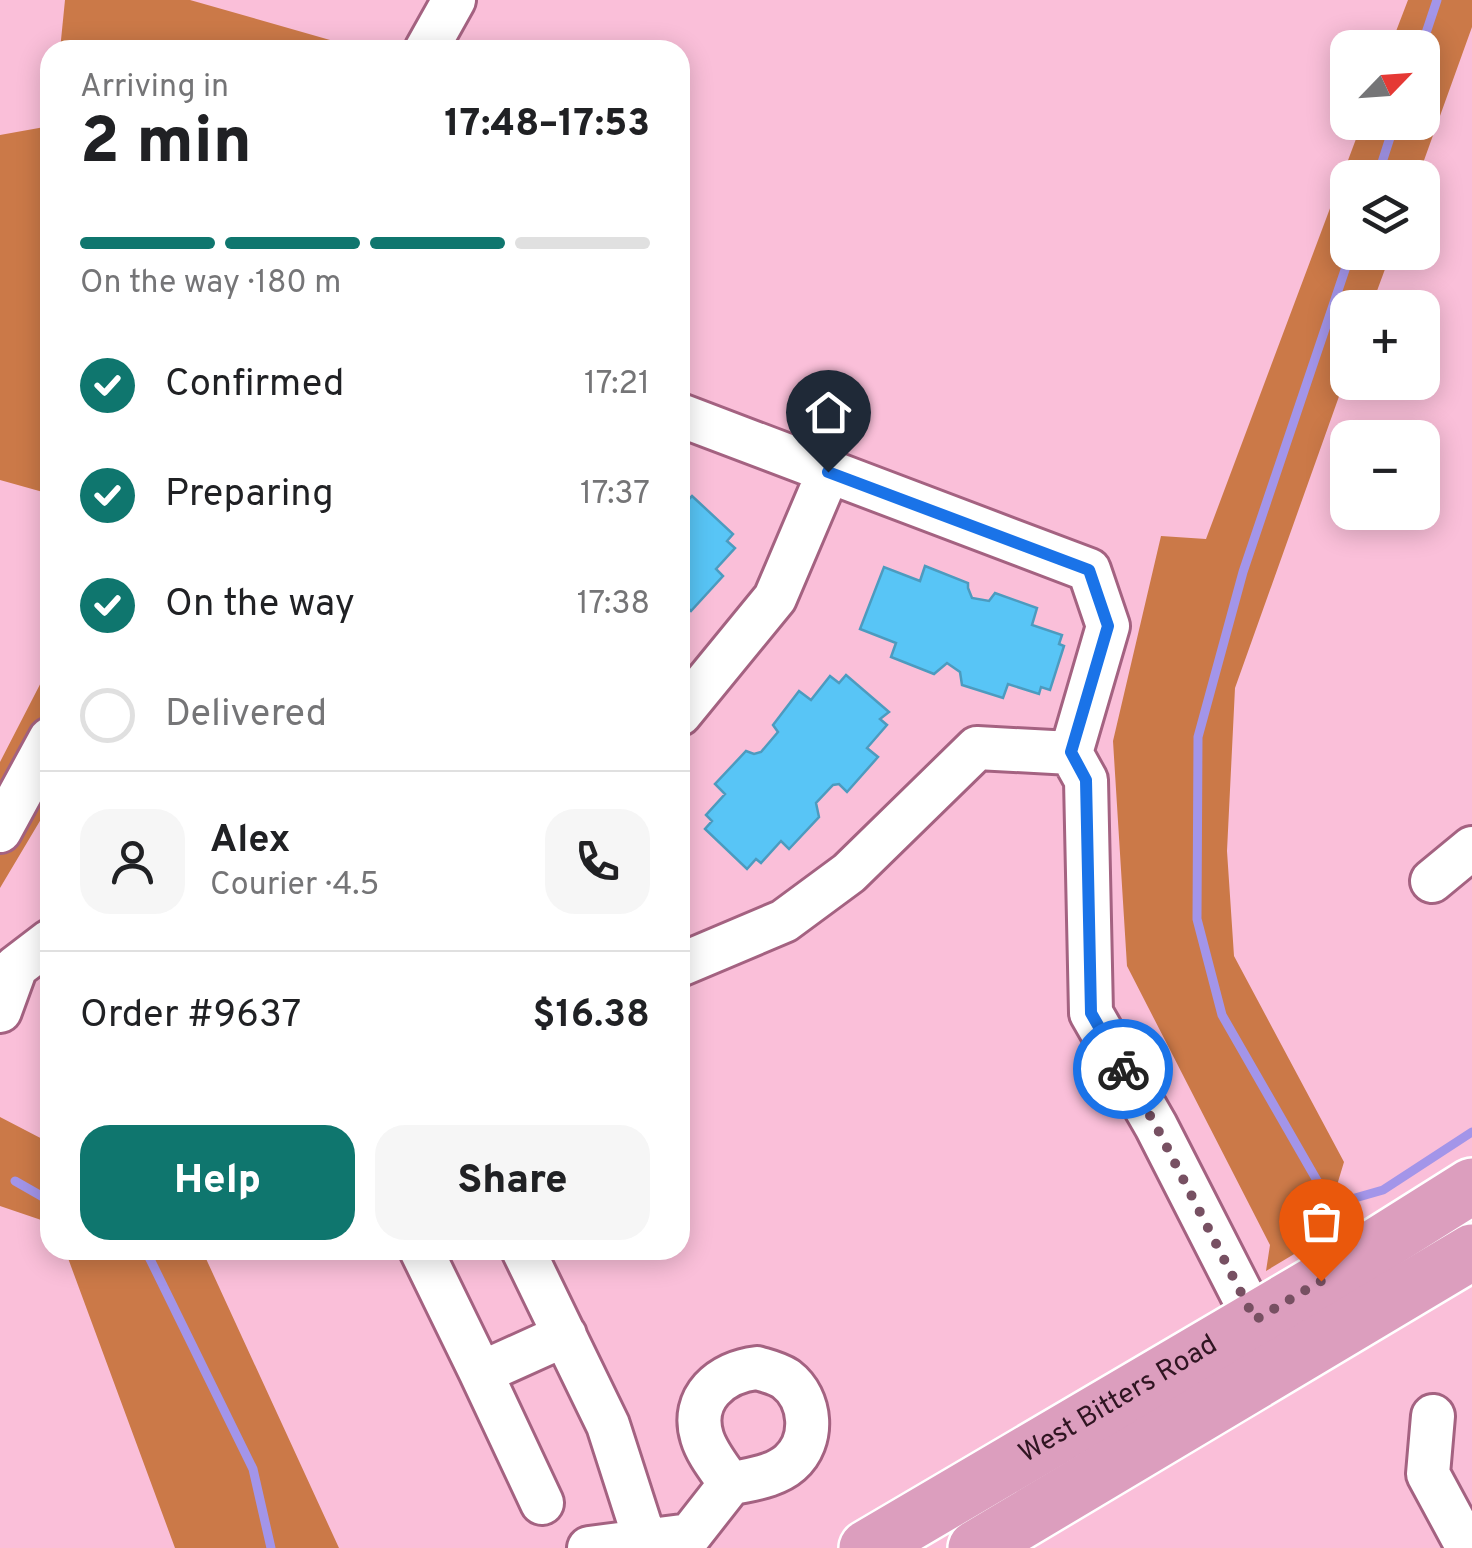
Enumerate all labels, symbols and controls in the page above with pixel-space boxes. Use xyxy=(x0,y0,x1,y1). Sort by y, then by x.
north arrow xyxy=(1330,30,1440,140)
map controls xyxy=(1330,30,1440,530)
text: Arriving in xyxy=(80,68,229,108)
text: 17:48–17:53 xyxy=(444,101,650,150)
text: 2 min xyxy=(80,104,252,186)
button: layers xyxy=(1330,160,1440,270)
text: On the way · 180 m xyxy=(80,264,341,304)
button: + xyxy=(1330,290,1440,400)
icon: check xyxy=(80,358,135,413)
text: Confirmed xyxy=(165,361,344,410)
text: 17:21 xyxy=(584,365,650,405)
pin xyxy=(786,370,871,473)
icon: home xyxy=(801,385,856,440)
button: − xyxy=(1330,420,1440,530)
icon: check xyxy=(80,468,135,523)
text: Preparing xyxy=(165,471,334,520)
text: 17:37 xyxy=(580,475,650,515)
icon: check xyxy=(80,578,135,633)
text: On the way xyxy=(165,581,355,630)
text: 17:38 xyxy=(577,585,650,625)
text: Delivered xyxy=(165,691,327,740)
button: person xyxy=(80,809,185,914)
button: phone xyxy=(545,809,650,914)
text: Alex xyxy=(210,817,290,866)
text: Courier · 4.5 xyxy=(210,866,379,906)
text: Order #9637 xyxy=(80,992,301,1041)
text: $16.38 xyxy=(533,992,650,1041)
courier xyxy=(1073,1019,1173,1119)
icon: bike xyxy=(1096,1042,1151,1097)
button: Help xyxy=(80,1125,355,1240)
button: Share xyxy=(375,1125,650,1240)
pin xyxy=(1279,1179,1364,1282)
icon: bag xyxy=(1294,1194,1349,1249)
street label: West Bitters Road xyxy=(1013,1328,1225,1472)

